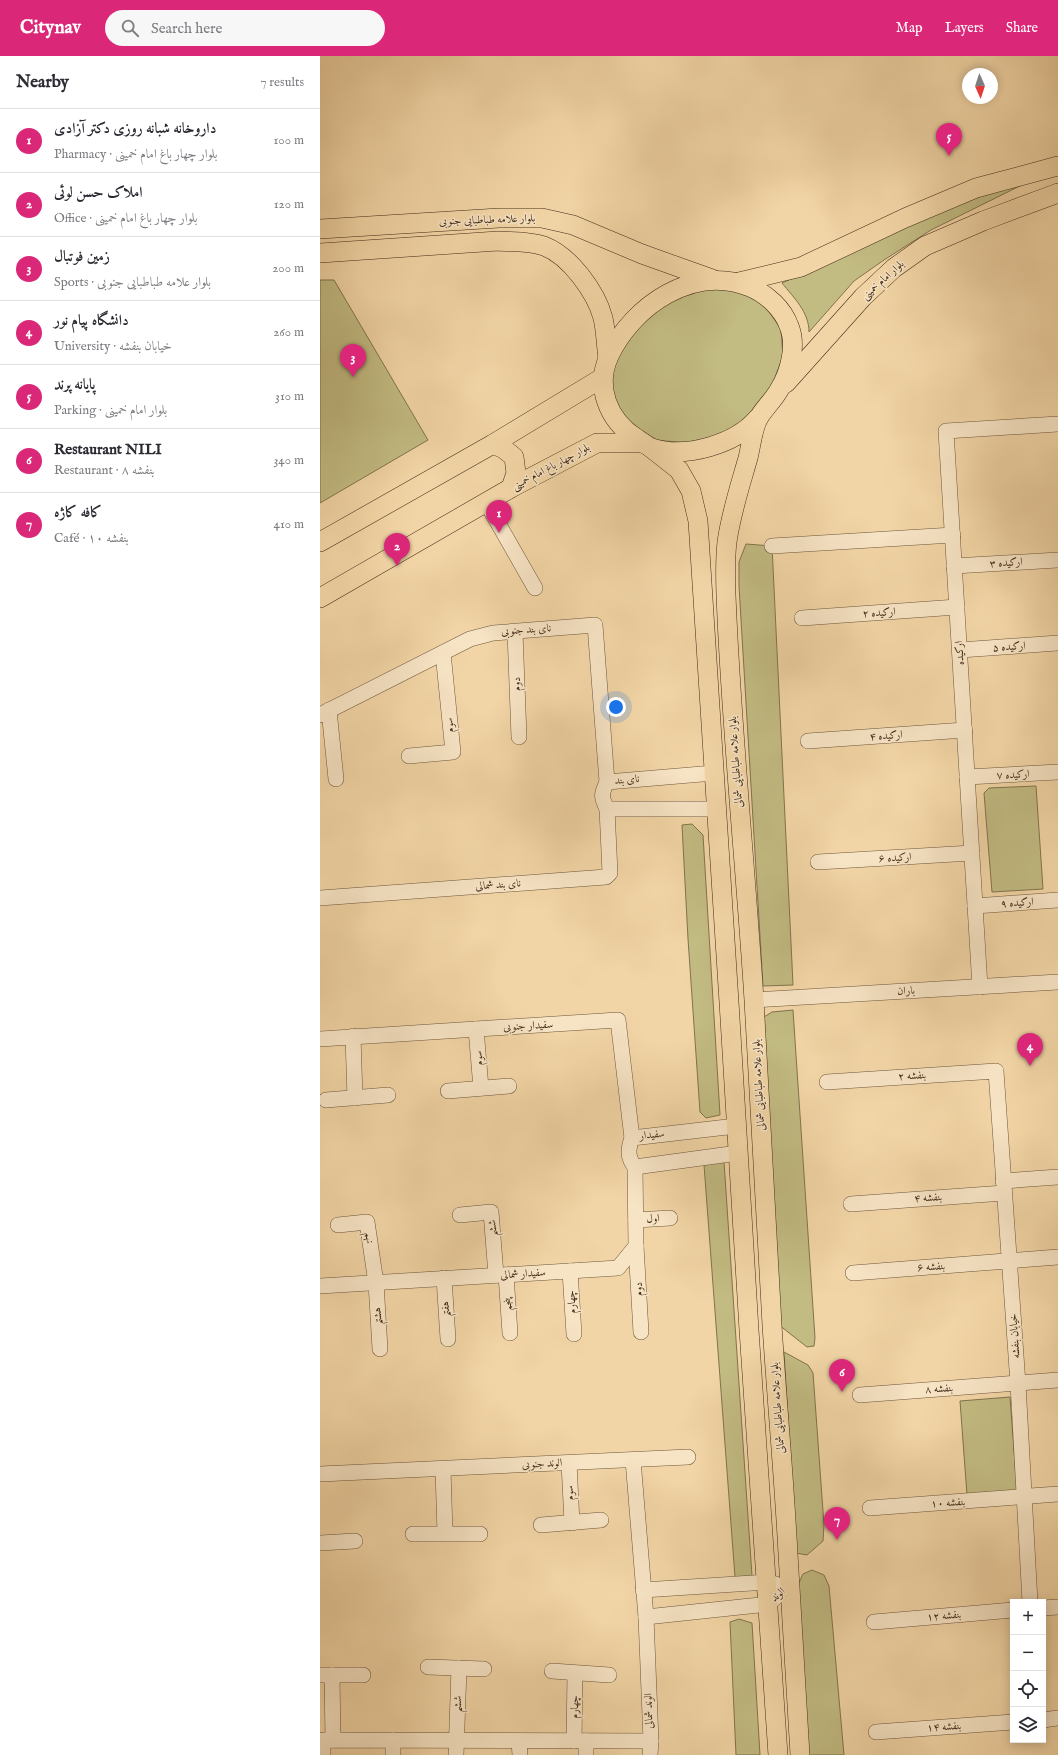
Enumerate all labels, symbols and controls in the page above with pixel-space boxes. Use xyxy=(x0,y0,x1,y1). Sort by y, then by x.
search box xyxy=(105,10,385,46)
text: Citynav xyxy=(20,16,81,40)
icon: search xyxy=(119,17,141,39)
text: Search here xyxy=(151,19,222,38)
text: Map xyxy=(896,19,923,37)
text: Layers xyxy=(945,19,984,37)
text: Share xyxy=(1006,19,1038,37)
north arrow xyxy=(962,68,998,104)
text: Nearby xyxy=(16,72,69,93)
text: 7 results xyxy=(260,74,304,91)
text: داروخانه شبانه روزی دکتر آزادی xyxy=(54,119,216,138)
pin: 5 xyxy=(936,123,962,156)
text: 1 xyxy=(27,132,31,149)
text: 100 m xyxy=(274,132,304,149)
text: Pharmacy · بلوار چهار باغ امام خمینی xyxy=(54,146,217,163)
text: املاک حسن لوئی xyxy=(54,183,143,202)
text: 2 xyxy=(26,196,32,213)
text: 120 m xyxy=(274,196,304,213)
text: Office · بلوار چهار باغ امام خمینی xyxy=(54,210,197,227)
street label: بلوار علامه طباطبایی جنوبی xyxy=(439,211,535,229)
text: زمین فوتبال xyxy=(54,247,110,266)
street label: بلوار امام خمینی xyxy=(859,257,909,304)
text: 3 xyxy=(27,260,31,277)
text: 200 m xyxy=(272,260,304,277)
text: Sports · بلوار علامه طباطبایی جنوبی xyxy=(54,274,211,291)
text: دانشگاه پیام نور xyxy=(54,311,129,330)
text: 4 xyxy=(26,324,32,341)
text: 260 m xyxy=(273,324,304,341)
text: University · خیابان بنفشه xyxy=(54,338,172,355)
pin: 3 xyxy=(340,344,366,377)
text: پایانه پرند xyxy=(54,375,95,394)
text: 5 xyxy=(27,388,31,405)
text: 310 m xyxy=(275,388,304,405)
text: Parking · بلوار امام خمینی xyxy=(54,402,167,419)
text: Restaurant NILI xyxy=(54,440,162,459)
street label: بلوار چهار باغ امام خمینی xyxy=(509,440,593,495)
text: 6 xyxy=(26,452,32,469)
text: 340 m xyxy=(274,452,304,469)
text: Restaurant · بنفشه ۸ xyxy=(54,462,155,479)
pin: 1 xyxy=(486,500,512,533)
text: کافه کاژه xyxy=(54,503,102,522)
text: 7 xyxy=(26,516,32,533)
text: 410 m xyxy=(274,516,304,533)
text: Café · بنفشه ۱۰ xyxy=(54,530,129,547)
pin: 2 xyxy=(384,533,410,566)
street label: ارکیده ۳ xyxy=(989,555,1023,571)
street label: ارکیده ۲ xyxy=(862,605,896,621)
street label: نای بند جنوبی xyxy=(500,621,552,639)
street label: ارکیده ۵ xyxy=(992,639,1026,655)
street label: ارکیده xyxy=(952,640,968,666)
street label: دوم xyxy=(510,676,526,691)
your location xyxy=(606,697,626,717)
street label: بلوار علامه طباطبایی شمالی xyxy=(726,716,746,808)
street label: سوم xyxy=(442,717,460,733)
street label: ارکیده ۴ xyxy=(869,728,903,744)
street label: ارکیده ۷ xyxy=(996,767,1030,783)
street label: نای بند xyxy=(614,772,640,788)
street label: ارکیده ۶ xyxy=(878,850,912,866)
street label: نای بند شمالی xyxy=(475,876,521,894)
street label: ارکیده ۹ xyxy=(1000,895,1034,911)
street label: باران xyxy=(897,984,915,998)
street label: سفیدار جنوبی xyxy=(503,1018,553,1034)
pin: 4 xyxy=(1017,1033,1043,1066)
street label: بلوار علامه طباطبایی شمالی xyxy=(750,1039,768,1131)
street label: سوم xyxy=(471,1050,489,1066)
street label: بنفشه ۲ xyxy=(898,1068,927,1084)
street label: سفیدار xyxy=(638,1127,665,1143)
street label: بنفشه ۴ xyxy=(914,1190,943,1206)
street label: اول xyxy=(646,1211,660,1227)
street label: ششم xyxy=(485,1219,504,1237)
street label: نهم xyxy=(358,1231,377,1245)
street label: بنفشه ۶ xyxy=(917,1259,946,1275)
street label: سفیدار شمالی xyxy=(500,1265,546,1283)
street label: دوم xyxy=(632,1281,648,1297)
street label: چهارم xyxy=(564,1290,582,1314)
street label: پنجم xyxy=(500,1295,518,1311)
street label: هفتم xyxy=(438,1301,457,1317)
street label: هشتم xyxy=(370,1307,389,1325)
street label: خیابان بنفشه xyxy=(1006,1313,1024,1359)
pin: 6 xyxy=(829,1359,855,1392)
street label: بلوار علامه طباطبایی شمالی xyxy=(768,1362,788,1454)
street label: بنفشه ۸ xyxy=(925,1381,954,1397)
street label: الوند جنوبی xyxy=(521,1456,563,1472)
street label: سوم xyxy=(563,1485,579,1501)
street label: بنفشه ۱۰ xyxy=(930,1495,966,1511)
pin: 7 xyxy=(824,1507,850,1540)
street label: الوند xyxy=(768,1585,788,1605)
map controls xyxy=(1010,1599,1046,1743)
button: + xyxy=(1010,1599,1046,1635)
street label: بنفشه ۱۲ xyxy=(926,1608,962,1624)
button: − xyxy=(1010,1635,1046,1671)
button: locate xyxy=(1010,1671,1046,1707)
street label: الوند شمالی xyxy=(641,1693,657,1729)
street label: ششم xyxy=(451,1695,468,1713)
street label: چهارم xyxy=(568,1695,584,1719)
button: layers xyxy=(1010,1707,1046,1743)
street label: بنفشه ۱۴ xyxy=(926,1719,962,1735)

